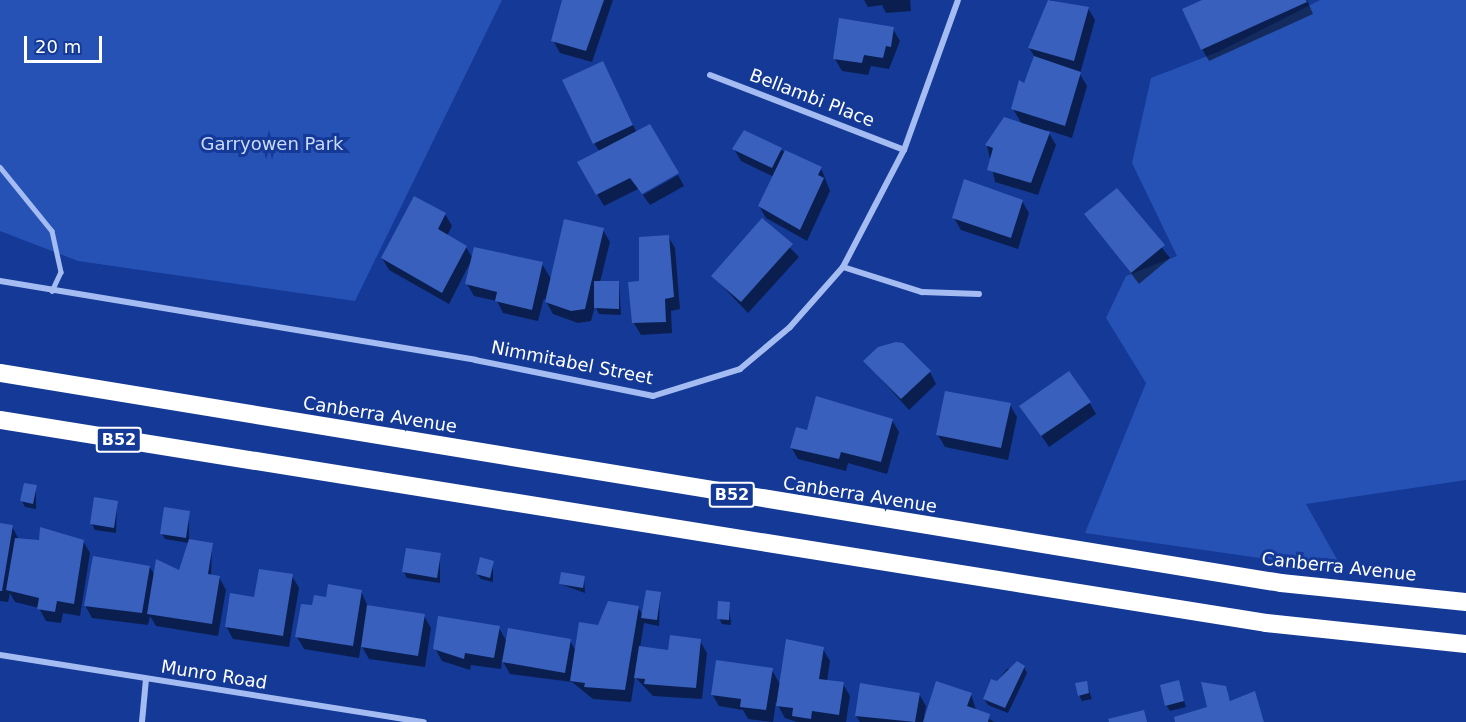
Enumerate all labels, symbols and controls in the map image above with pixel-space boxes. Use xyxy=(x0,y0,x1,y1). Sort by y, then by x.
scale bar xyxy=(27,24,105,62)
text: 20 m xyxy=(35,36,81,57)
street label: Bellambi Place xyxy=(747,64,877,132)
park label: Garryowen Park xyxy=(201,133,343,155)
street label: Nimmitabel Street xyxy=(489,337,655,389)
street label: Canberra Avenue xyxy=(301,392,459,438)
road number: B52 xyxy=(95,427,143,453)
street label: Canberra Avenue xyxy=(781,472,939,518)
road number: B52 xyxy=(708,482,756,508)
street label: Canberra Avenue xyxy=(1260,548,1418,586)
street label: Munro Road xyxy=(159,656,269,694)

